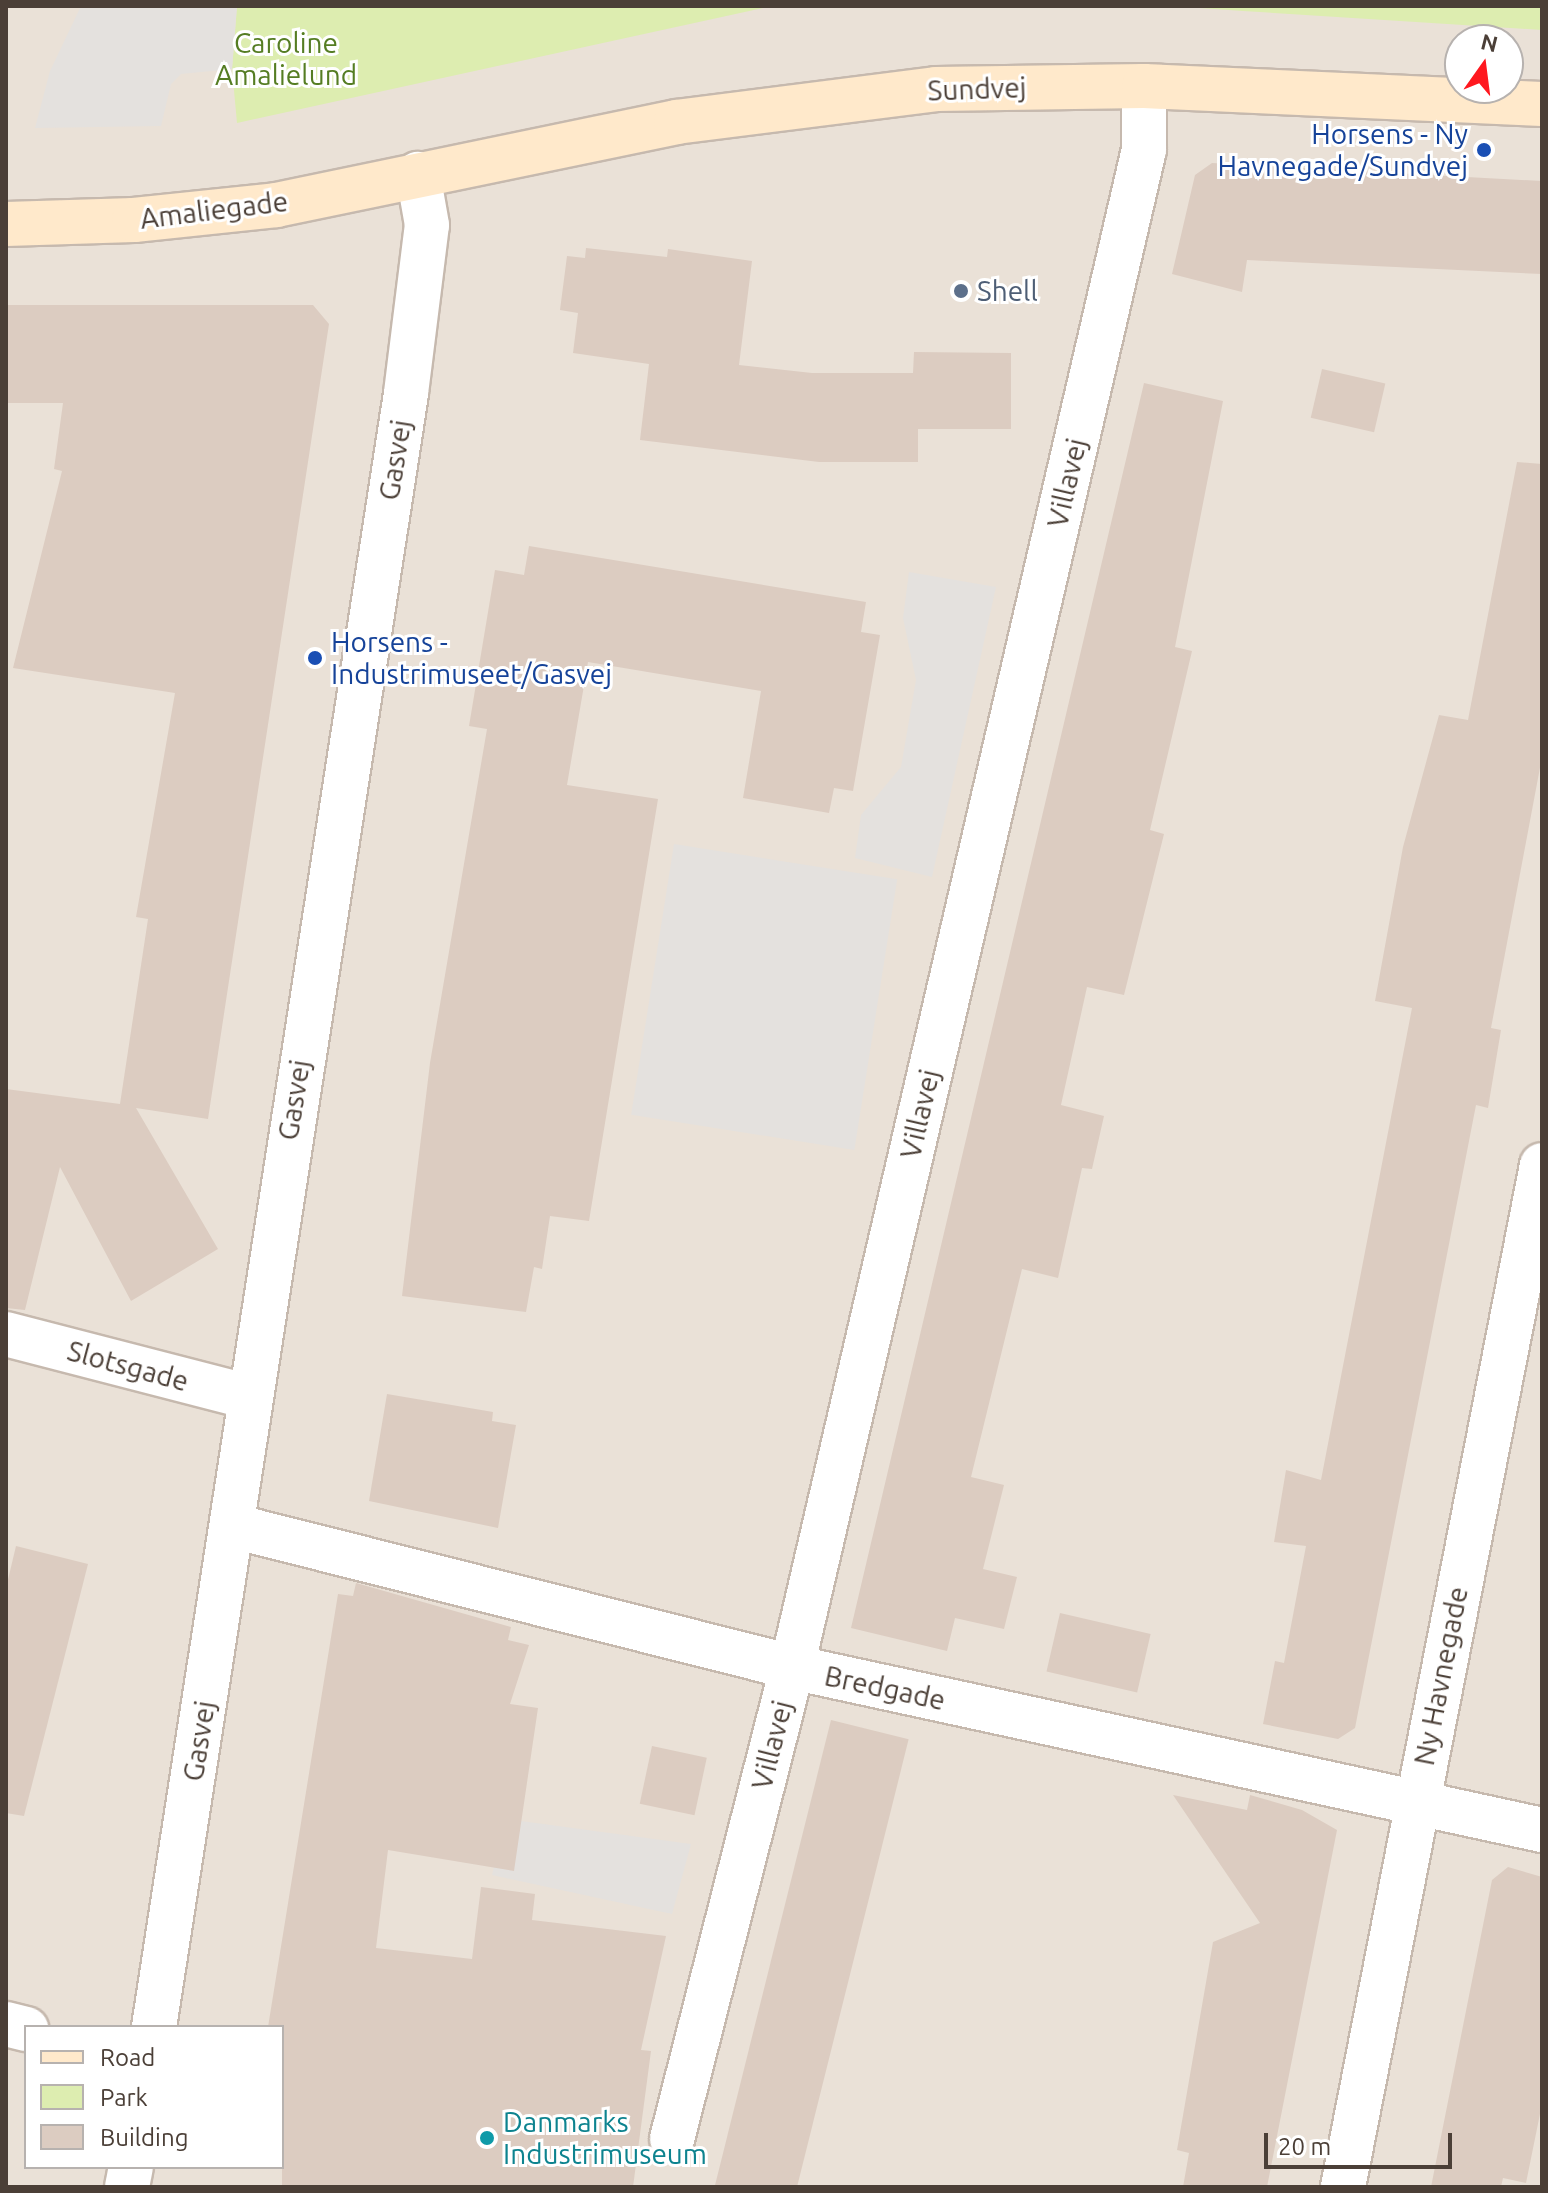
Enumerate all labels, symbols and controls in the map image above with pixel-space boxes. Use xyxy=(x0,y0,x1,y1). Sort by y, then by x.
north arrow xyxy=(1444,24,1524,104)
park label: Caroline Amalielund xyxy=(215,26,357,92)
text: N xyxy=(1478,28,1500,56)
street label: Sundvej xyxy=(927,70,1027,108)
place label: Horsens - Ny Havnegade/Sundvej xyxy=(1217,117,1468,183)
marker: Horsens - Ny Havnegade/Sundvej xyxy=(1475,141,1493,159)
street label: Amaliegade xyxy=(138,184,290,236)
place label: Shell xyxy=(977,274,1038,308)
marker: Shell xyxy=(952,282,970,300)
street label: Gasvej xyxy=(372,417,418,503)
street label: Villavej xyxy=(1040,435,1094,531)
place label: Horsens - Industrimuseet/Gasvej xyxy=(331,625,612,691)
marker: Horsens - Industrimuseet/Gasvej xyxy=(306,649,324,667)
street label: Gasvej xyxy=(271,1057,317,1143)
street label: Villavej xyxy=(893,1066,947,1162)
street label: Slotsgade xyxy=(64,1334,192,1398)
street label: Ny Havnegade xyxy=(1407,1584,1475,1768)
street label: Bredgade xyxy=(822,1659,948,1717)
street label: Villavej xyxy=(745,1697,799,1793)
street label: Gasvej xyxy=(176,1698,222,1784)
legend xyxy=(24,2025,284,2169)
text: Road xyxy=(100,2044,155,2071)
text: Park xyxy=(100,2084,148,2111)
place label: Danmarks Industrimuseum xyxy=(503,2105,707,2171)
scale bar xyxy=(1268,2117,1456,2167)
text: Building xyxy=(100,2124,188,2151)
marker: Danmarks Industrimuseum xyxy=(478,2129,496,2147)
text: 20 m xyxy=(1278,2133,1331,2160)

